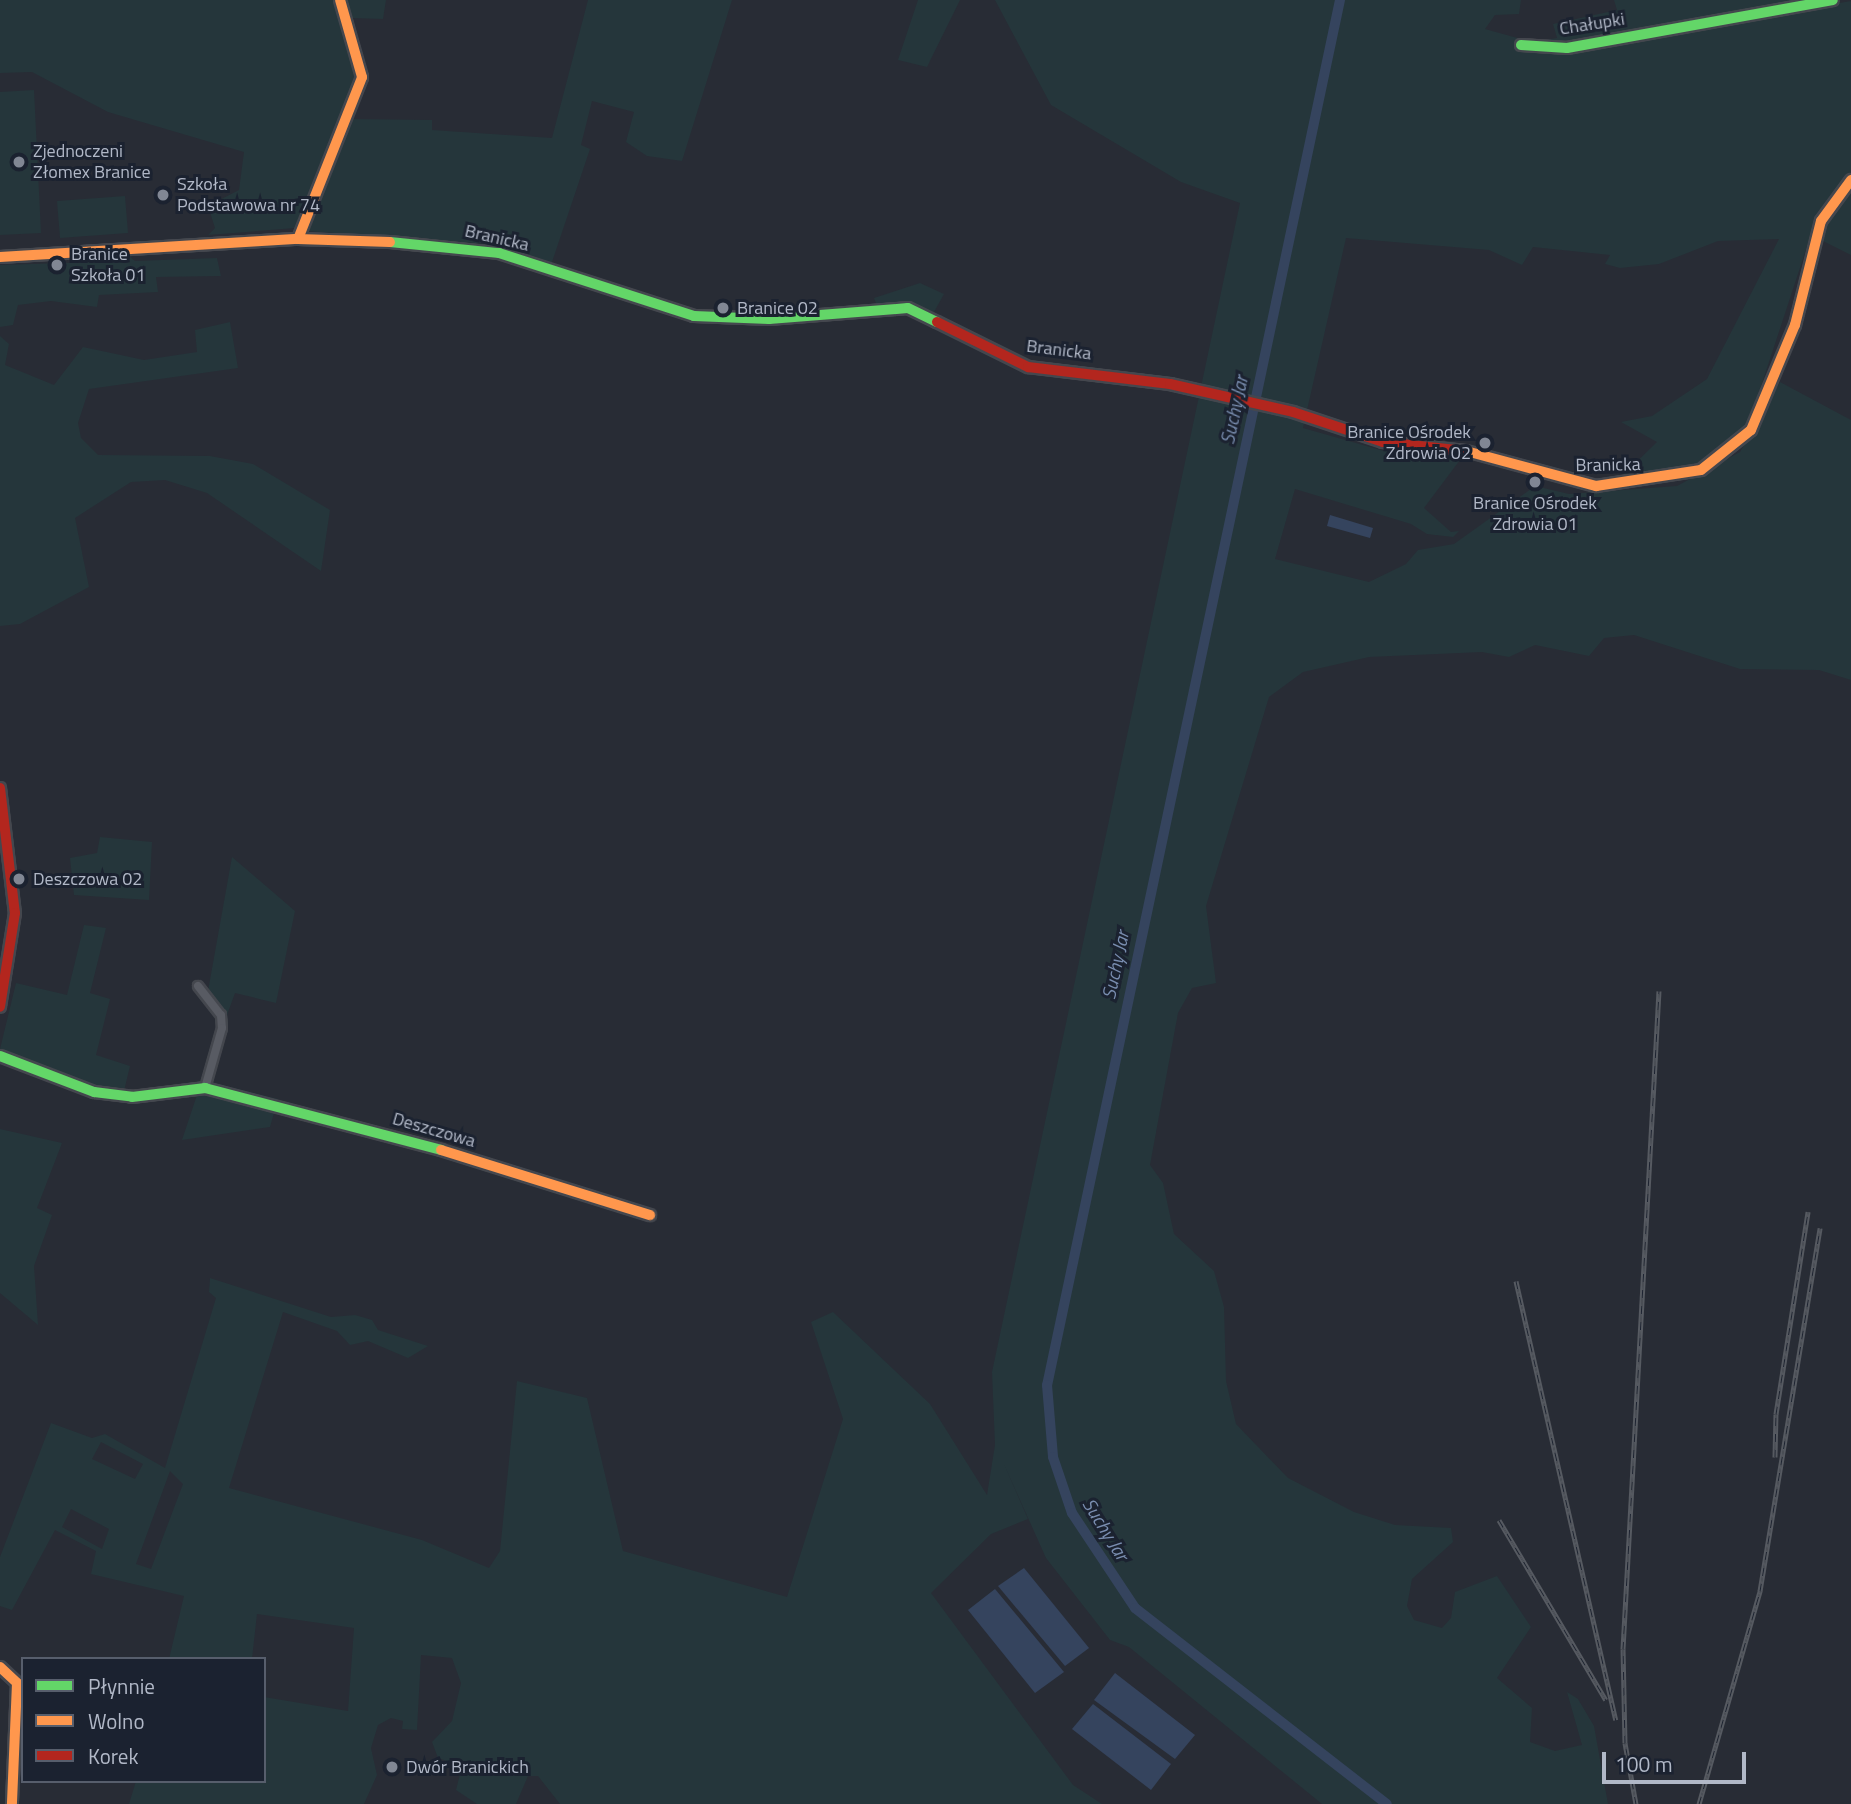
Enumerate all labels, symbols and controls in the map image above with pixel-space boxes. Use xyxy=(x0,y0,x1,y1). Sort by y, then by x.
street label: Chałupki xyxy=(1558,8,1626,40)
place label: Zjednoczeni Złomex Branice xyxy=(33,141,151,184)
marker: Zjednoczeni Złomex Branice xyxy=(11,154,27,170)
place label: Szkoła Podstawowa nr 74 xyxy=(177,174,320,216)
marker: Szkoła Podstawowa nr 74 xyxy=(155,187,171,203)
street label: Branicka xyxy=(463,220,531,256)
place label: Branice Szkoła 01 xyxy=(71,244,146,286)
marker: Branice Szkoła 01 xyxy=(49,257,65,273)
place label: Branice 02 xyxy=(737,297,818,319)
marker: Branice 02 xyxy=(715,300,731,316)
street label: Branicka xyxy=(1025,335,1093,365)
water label: Suchy Jar xyxy=(1216,374,1252,446)
place label: Branice Ośrodek Zdrowia 02 xyxy=(1347,422,1471,464)
marker: Branice Ośrodek Zdrowia 02 xyxy=(1477,435,1493,451)
street label: Branicka xyxy=(1575,454,1641,476)
marker: Branice Ośrodek Zdrowia 01 xyxy=(1527,474,1543,490)
place label: Branice Ośrodek Zdrowia 01 xyxy=(1473,493,1597,536)
place label: Deszczowa 02 xyxy=(33,868,142,890)
marker: Deszczowa 02 xyxy=(11,871,27,887)
water label: Suchy Jar xyxy=(1097,929,1133,1001)
street label: Deszczowa xyxy=(390,1108,478,1152)
water label: Suchy Jar xyxy=(1078,1494,1134,1564)
legend xyxy=(21,1657,266,1783)
text: Płynnie xyxy=(88,1670,155,1702)
text: Wolno xyxy=(88,1705,145,1737)
scale bar xyxy=(1606,1738,1750,1782)
text: Korek xyxy=(88,1740,138,1772)
text: 100 m xyxy=(1615,1748,1672,1780)
place label: Dwór Branickich xyxy=(406,1756,529,1778)
marker: Dwór Branickich xyxy=(384,1759,400,1775)

